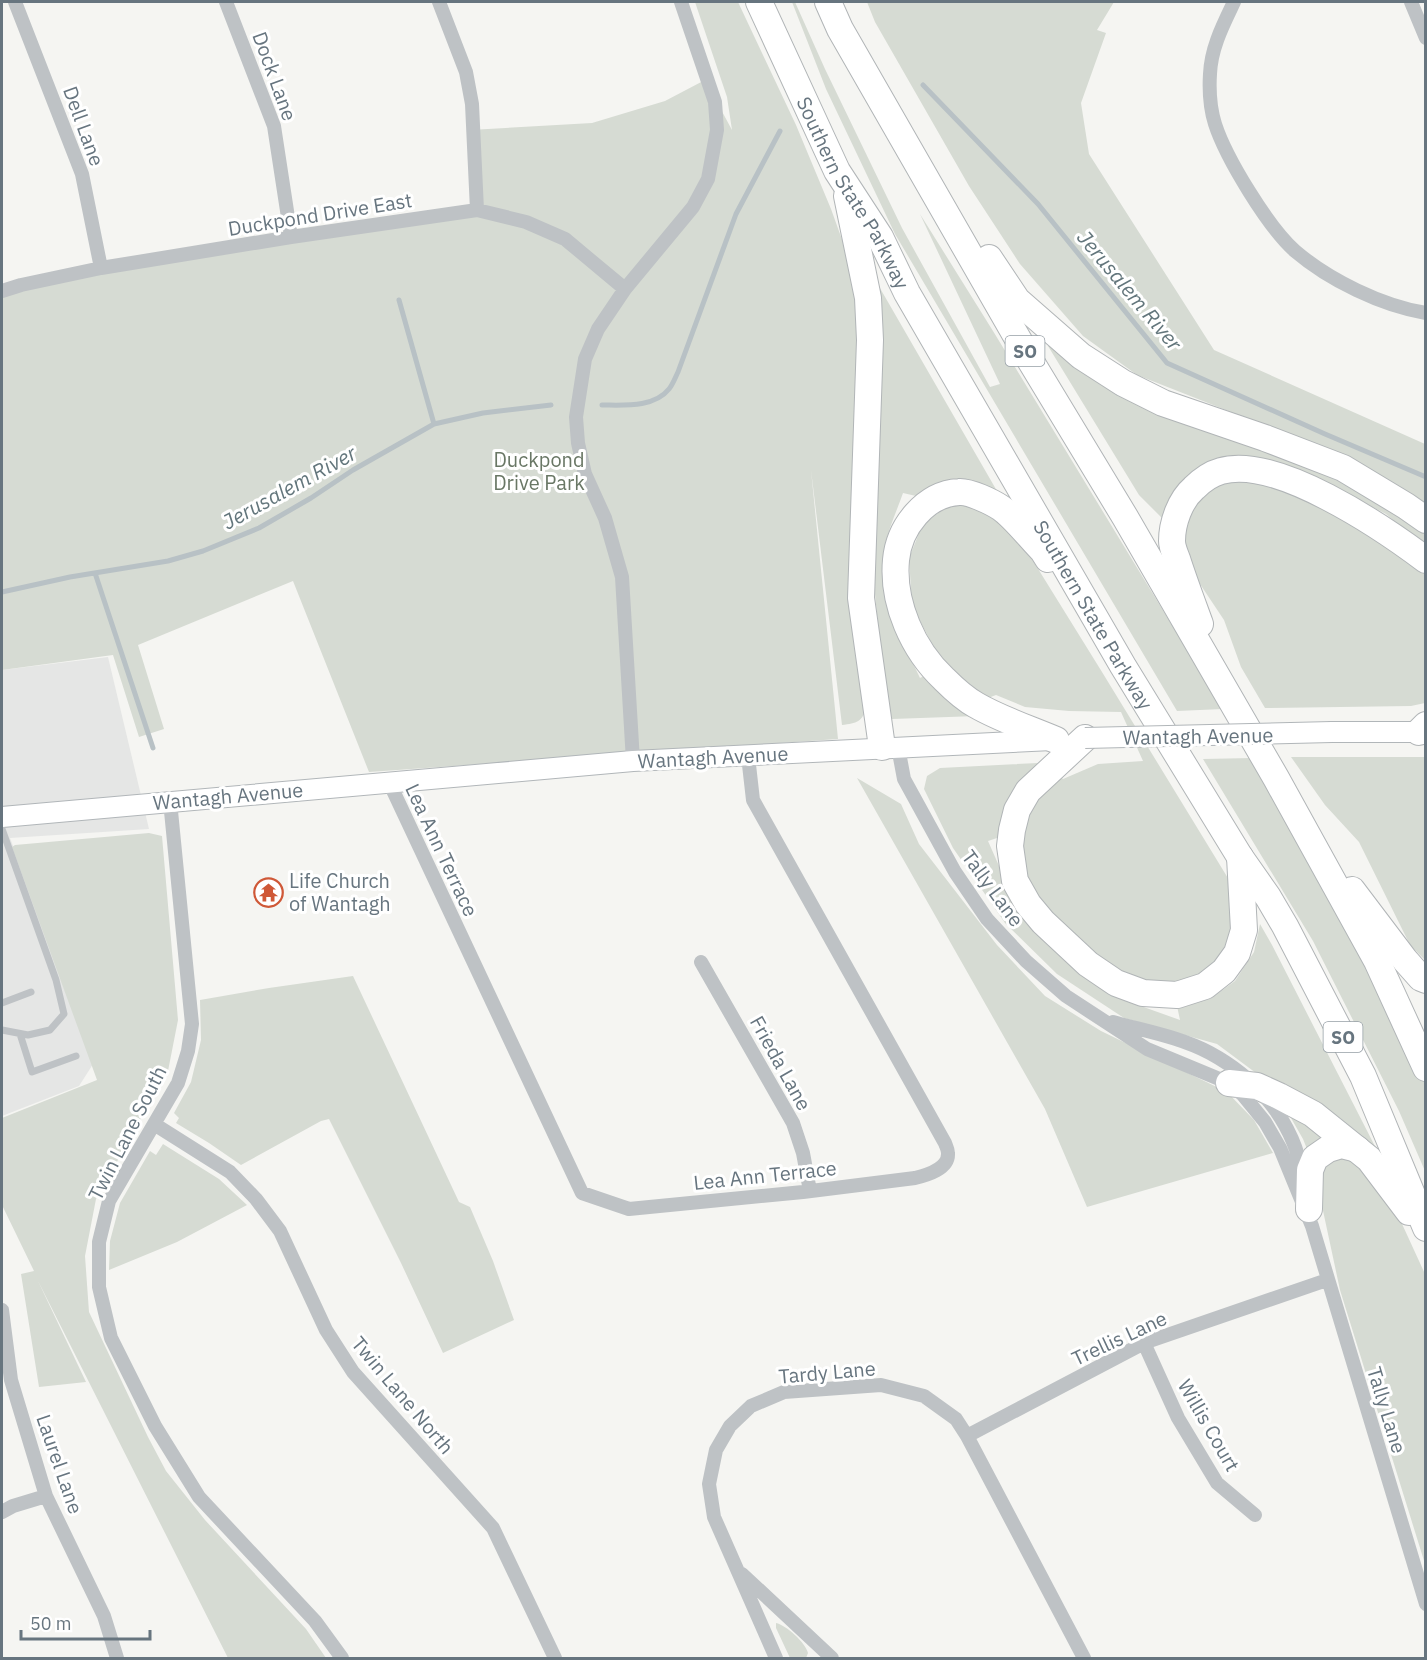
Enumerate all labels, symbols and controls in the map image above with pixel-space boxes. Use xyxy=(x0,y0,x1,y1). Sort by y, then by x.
street label: Dock Lane xyxy=(246,28,304,124)
street label: Dell Lane xyxy=(57,82,111,170)
street label: Southern State Parkway xyxy=(791,92,916,293)
street label: Duckpond Drive East xyxy=(226,186,414,242)
water label: Jerusalem River xyxy=(1071,224,1189,357)
road number: SO xyxy=(1006,336,1044,366)
water label: Jerusalem River xyxy=(217,438,362,535)
park label: Duckpond Drive Park xyxy=(493,446,585,496)
street label: Southern State Parkway xyxy=(1028,515,1160,714)
street label: Wantagh Avenue xyxy=(1122,721,1274,751)
street label: Wantagh Avenue xyxy=(637,740,789,774)
street label: Wantagh Avenue xyxy=(152,776,304,816)
street label: Lea Ann Terrace xyxy=(399,779,485,921)
street label: Tally Lane xyxy=(956,844,1030,932)
place label: Life Church of Wantagh xyxy=(289,867,391,917)
temple icon: Life Church of Wantagh xyxy=(252,876,284,908)
street label: Frieda Lane xyxy=(744,1011,818,1115)
road number: SO xyxy=(1324,1022,1362,1052)
street label: Twin Lane South xyxy=(82,1061,172,1205)
street label: Lea Ann Terrace xyxy=(692,1154,838,1196)
street label: Trellis Lane xyxy=(1067,1304,1171,1372)
street label: Twin Lane North xyxy=(346,1330,460,1460)
street label: Tardy Lane xyxy=(777,1354,877,1390)
street label: Tally Lane xyxy=(1361,1363,1413,1457)
street label: Willis Court xyxy=(1172,1374,1246,1476)
street label: Laurel Lane xyxy=(30,1411,90,1517)
scale bar xyxy=(21,1603,150,1641)
text: 50 m xyxy=(30,1612,72,1635)

